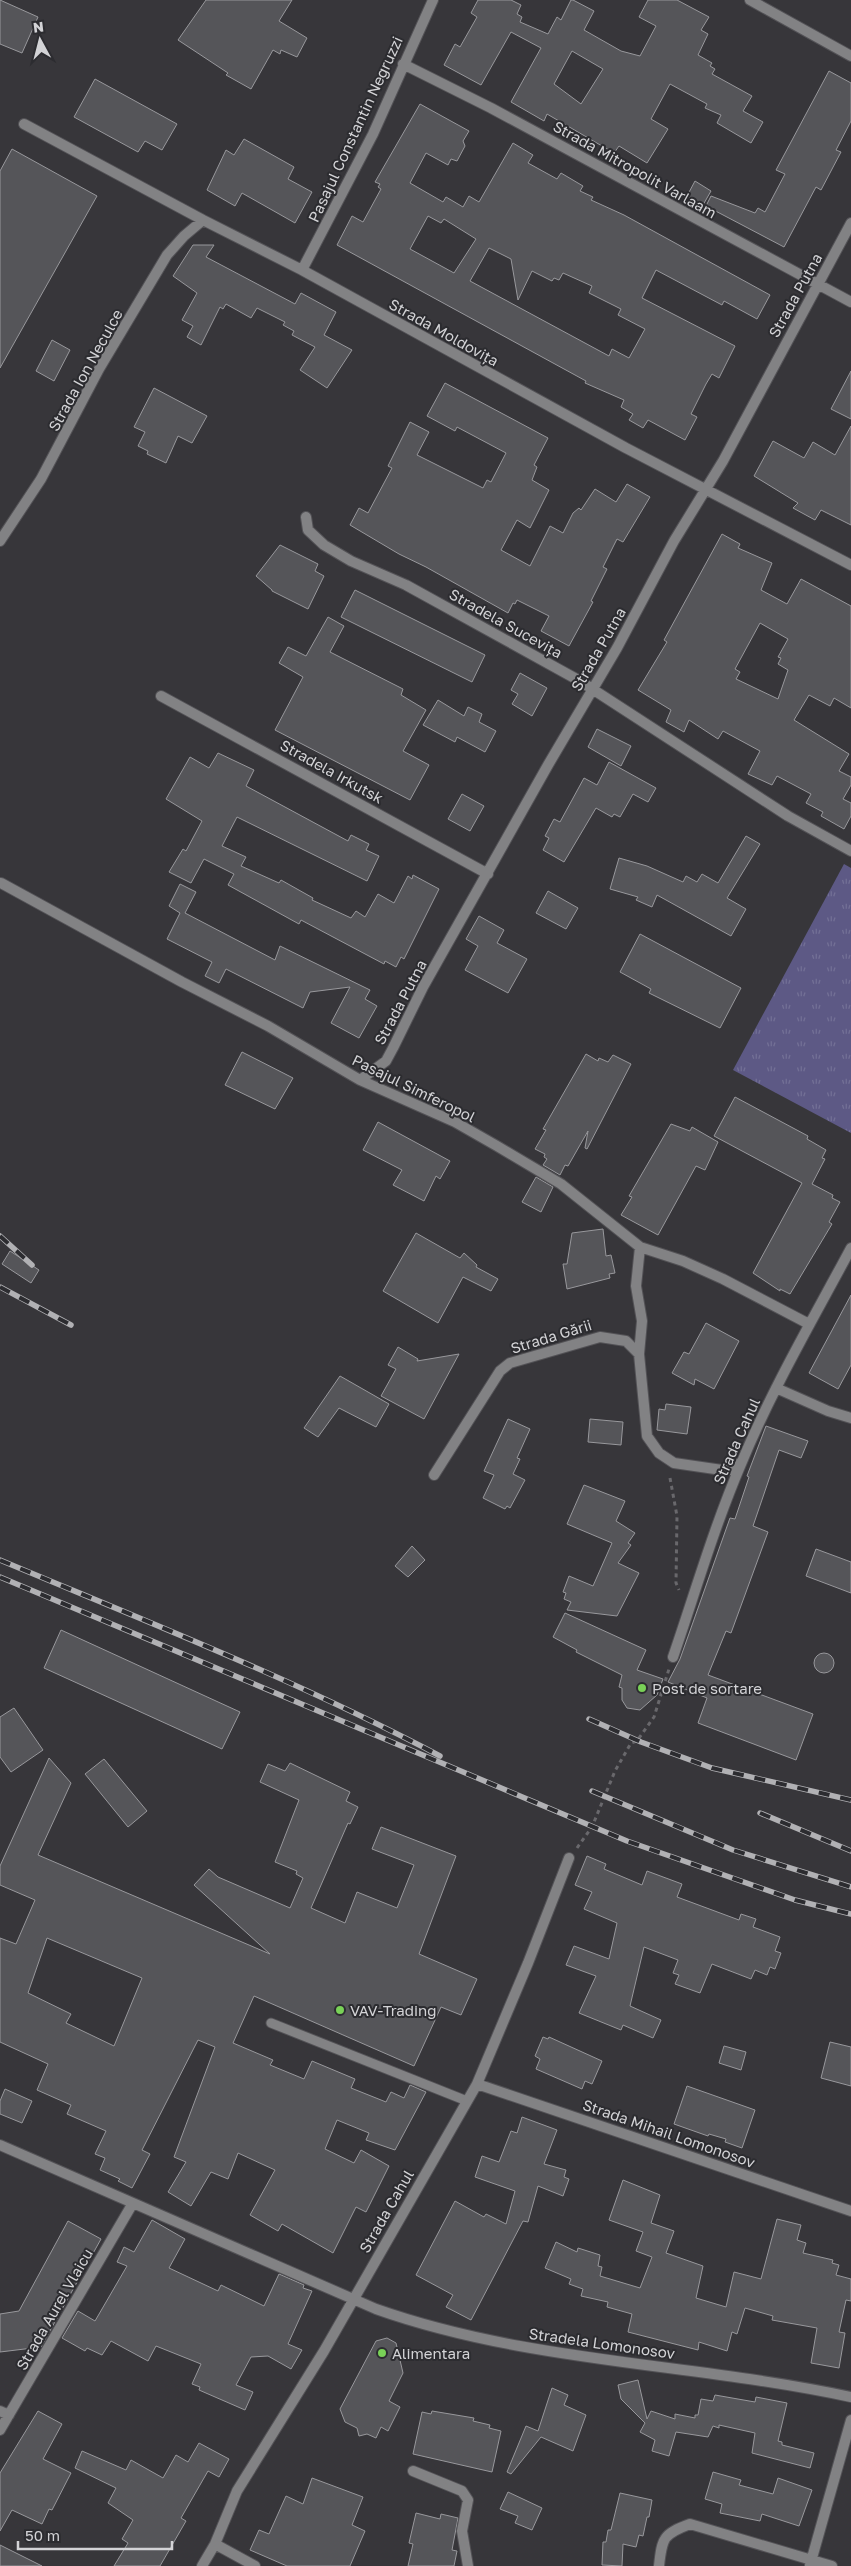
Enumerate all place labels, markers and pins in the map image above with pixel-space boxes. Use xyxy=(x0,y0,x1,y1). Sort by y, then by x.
place label: Post de sortare xyxy=(652,1679,762,1697)
marker: Post de sortare xyxy=(636,1682,648,1694)
place label: VAV-Trading xyxy=(350,2001,437,2019)
marker: VAV-Trading xyxy=(334,2004,346,2016)
place label: Alimentara xyxy=(392,2344,470,2362)
marker: Alimentara xyxy=(376,2347,388,2359)

